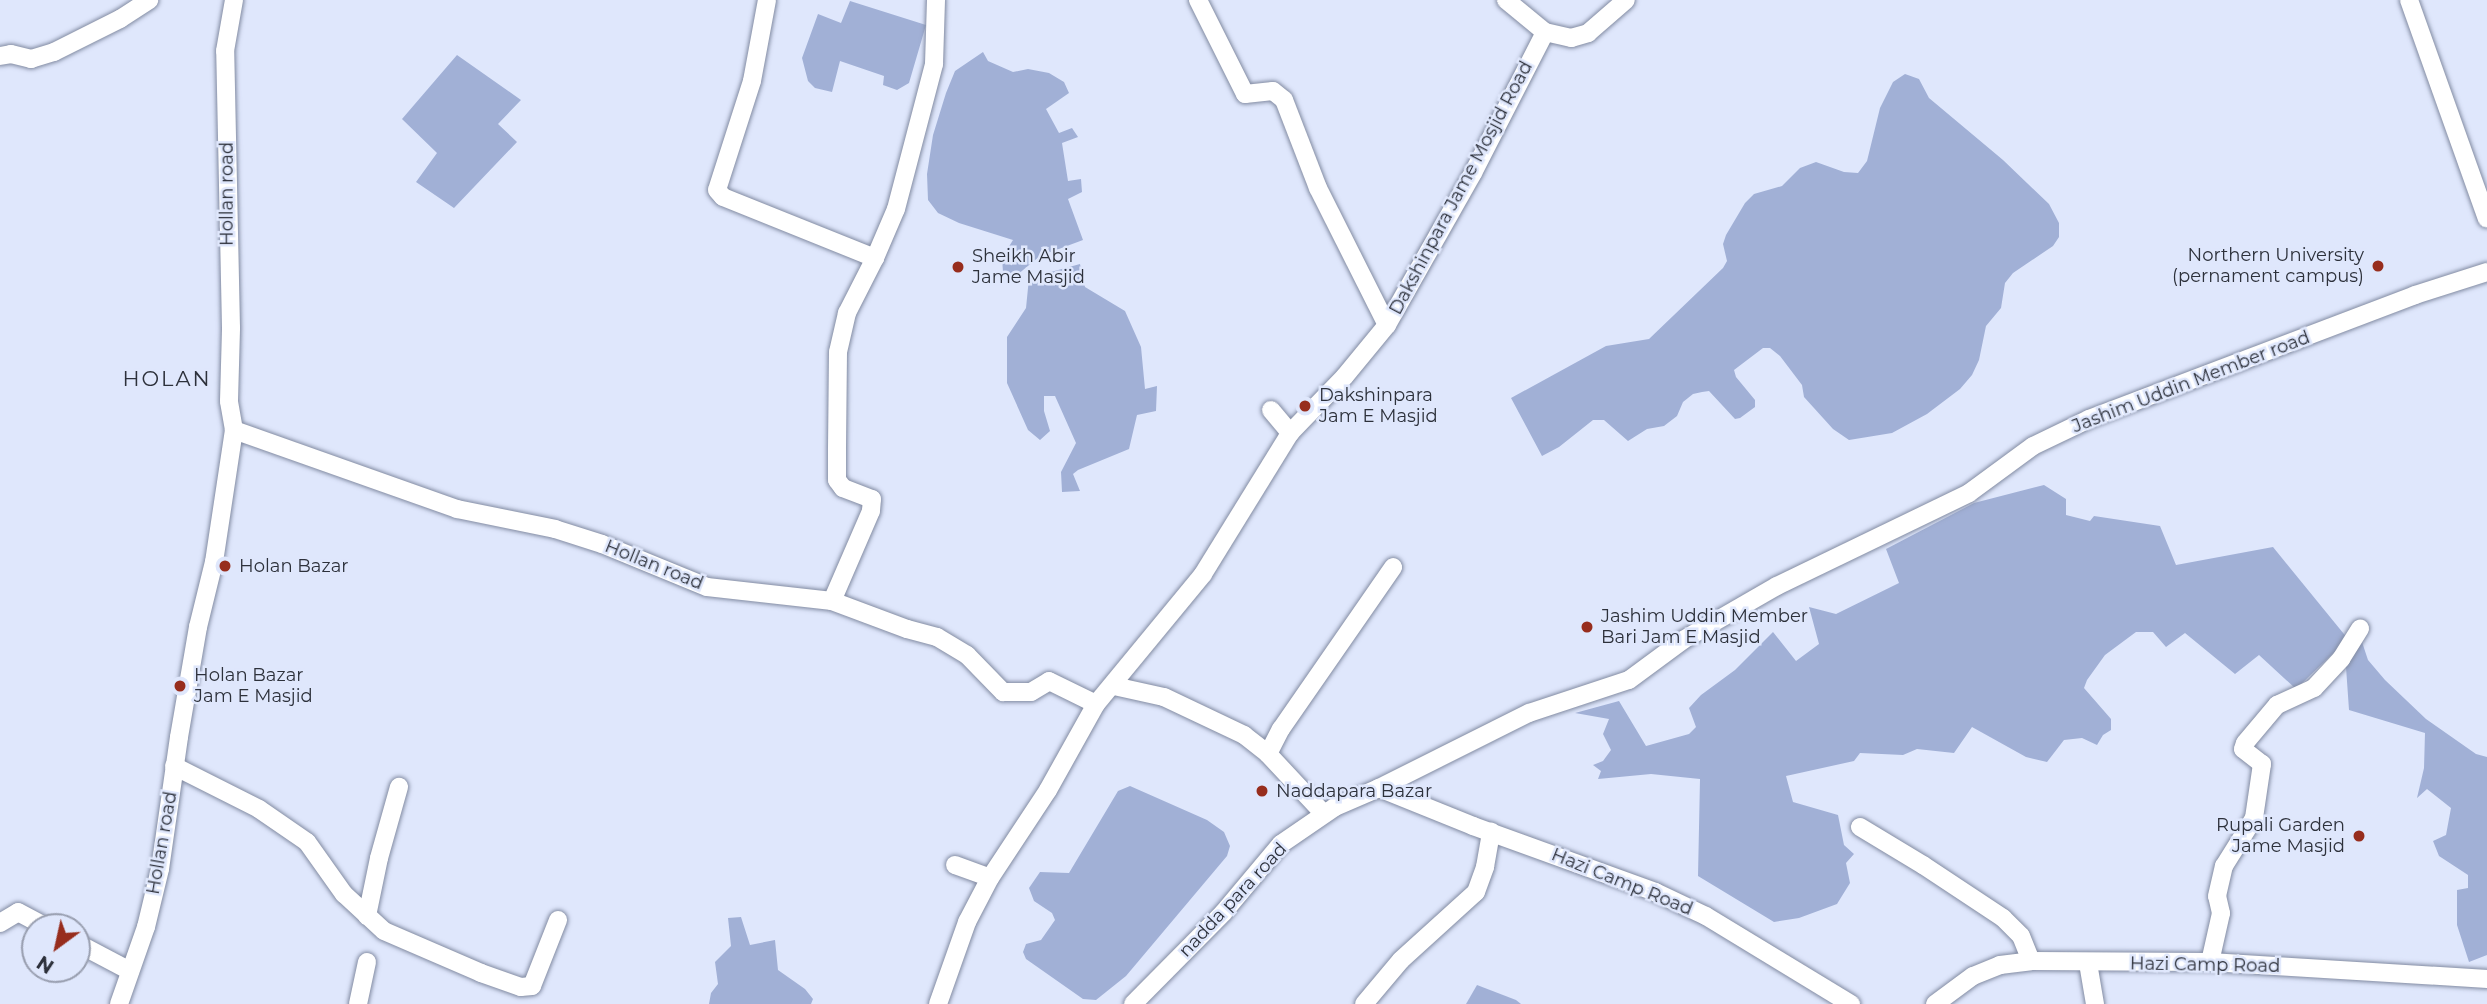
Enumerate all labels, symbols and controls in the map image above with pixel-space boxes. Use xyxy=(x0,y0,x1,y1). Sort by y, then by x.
street label: Dakshinpara Jame Mosjid Road xyxy=(1385,58,1537,318)
street label: Hollan road xyxy=(216,142,238,246)
place label: Northern University (pernament campus) xyxy=(2172,245,2364,288)
place label: Sheikh Abir Jame Masjid xyxy=(972,246,1085,288)
marker: Northern University (pernament campus) xyxy=(2370,258,2386,274)
marker: Sheikh Abir Jame Masjid xyxy=(950,259,966,275)
street label: Jashim Uddin Member road xyxy=(2069,327,2313,437)
district label: HOLAN xyxy=(123,366,211,392)
place label: Dakshinpara Jam E Masjid xyxy=(1319,385,1438,428)
marker: Dakshinpara Jam E Masjid xyxy=(1297,398,1313,414)
street label: Hollan road xyxy=(602,535,706,595)
place label: Holan Bazar xyxy=(239,555,348,577)
marker: Holan Bazar xyxy=(217,558,233,574)
place label: Jashim Uddin Member Bari Jam E Masjid xyxy=(1601,606,1808,648)
marker: Jashim Uddin Member Bari Jam E Masjid xyxy=(1579,619,1595,635)
place label: Holan Bazar Jam E Masjid xyxy=(194,665,313,708)
marker: Holan Bazar Jam E Masjid xyxy=(172,678,188,694)
place label: Naddapara Bazar xyxy=(1276,780,1432,802)
marker: Naddapara Bazar xyxy=(1254,783,1270,799)
street label: Hollan road xyxy=(142,790,182,896)
place label: Rupali Garden Jame Masjid xyxy=(2216,815,2345,858)
marker: Rupali Garden Jame Masjid xyxy=(2351,828,2367,844)
street label: nadda para road xyxy=(1175,838,1291,962)
street label: Hazi Camp Road xyxy=(1548,844,1696,920)
north arrow xyxy=(21,913,91,983)
text: N xyxy=(33,951,58,978)
street label: Hazi Camp Road xyxy=(2130,953,2280,977)

